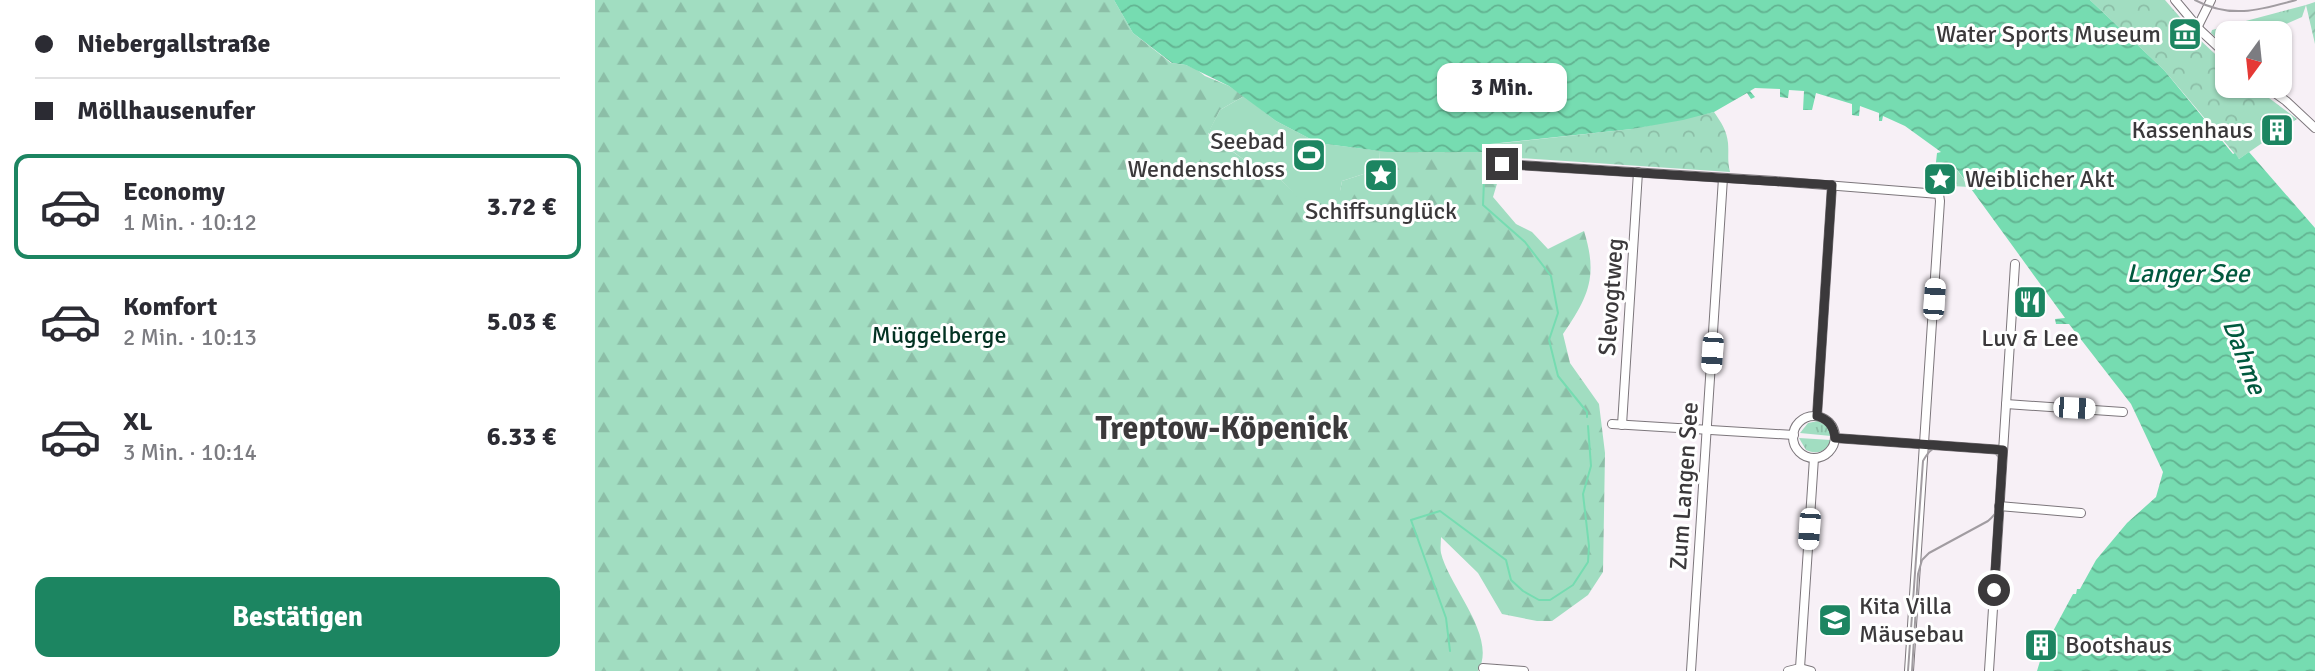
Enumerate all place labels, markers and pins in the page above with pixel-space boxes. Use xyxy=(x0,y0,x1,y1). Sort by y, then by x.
museum icon: Water Sports Museum xyxy=(2166,15,2204,53)
place label: Water Sports Museum xyxy=(1936,19,2161,49)
building icon: Kassenhaus xyxy=(2258,111,2296,149)
place label: Kassenhaus xyxy=(2132,115,2253,145)
place label: Seebad Wendenschloss xyxy=(1127,126,1285,184)
sports icon: Seebad Wendenschloss xyxy=(1290,136,1328,174)
place icon: Schiffsunglück xyxy=(1362,156,1400,194)
place icon: Weiblicher Akt xyxy=(1921,160,1959,198)
place label: Weiblicher Akt xyxy=(1965,164,2115,194)
place label: Schiffsunglück xyxy=(1305,196,1457,226)
restaurant icon: Luv & Lee xyxy=(2011,283,2049,321)
place label: Luv & Lee xyxy=(1981,323,2079,353)
place label: Kita Villa Mäusebau xyxy=(1859,591,1964,649)
school or university icon: Kita Villa Mäusebau xyxy=(1816,601,1854,639)
building icon: Bootshaus xyxy=(2022,626,2060,664)
place label: Bootshaus xyxy=(2065,630,2172,660)

